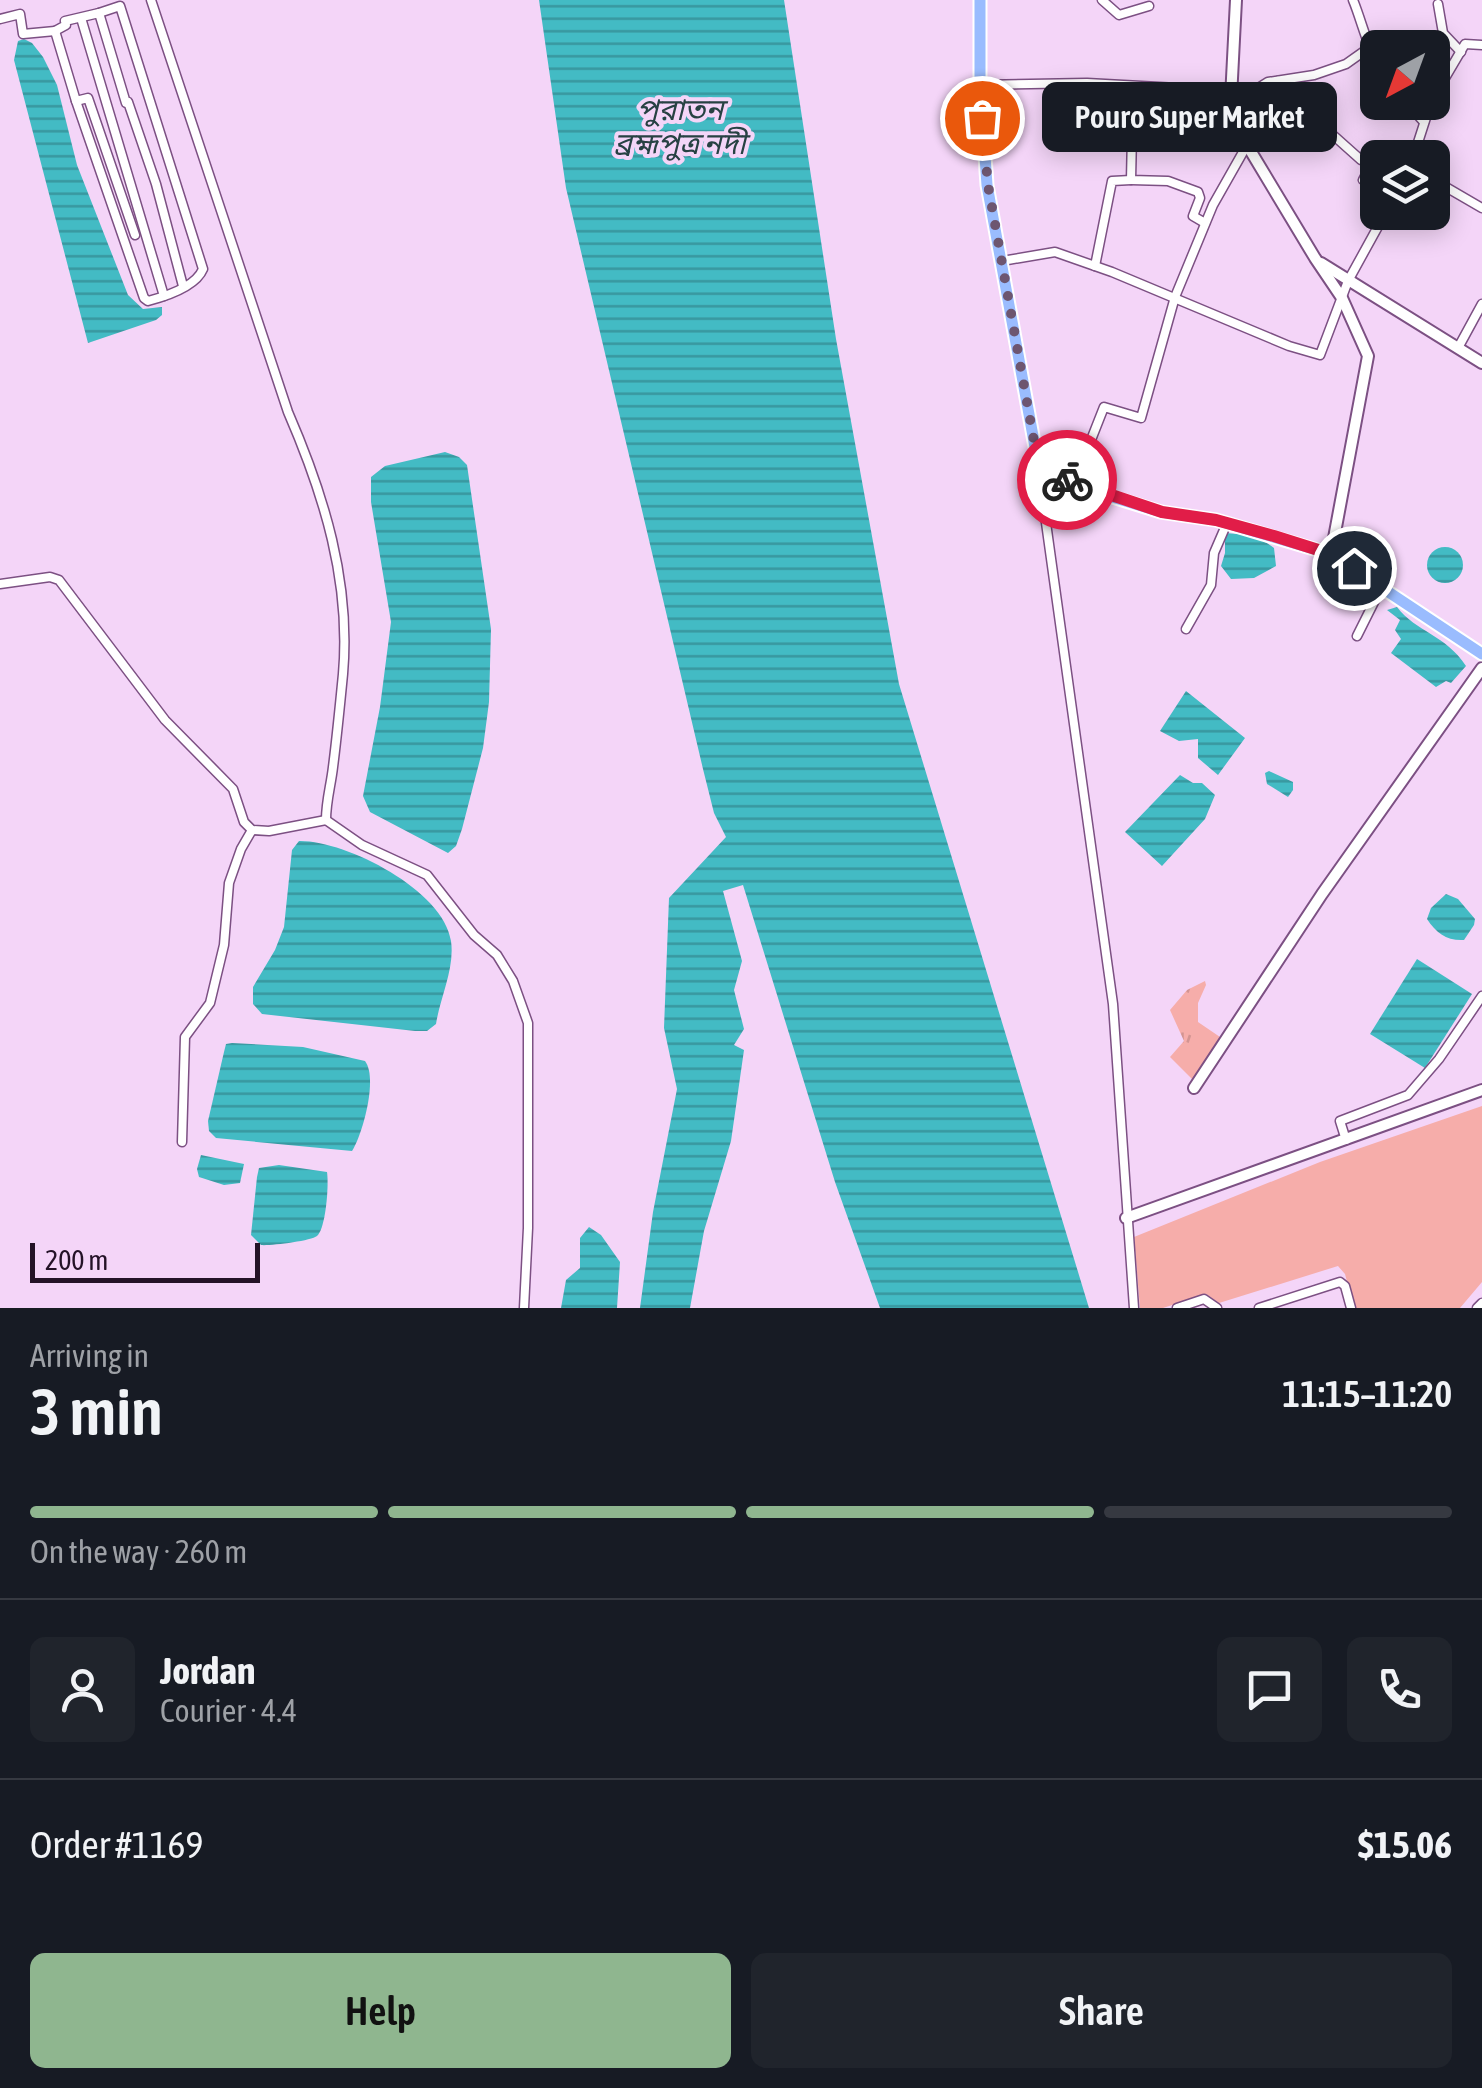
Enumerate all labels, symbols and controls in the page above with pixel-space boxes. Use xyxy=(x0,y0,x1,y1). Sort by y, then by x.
north arrow xyxy=(1360,30,1450,120)
map controls xyxy=(1360,30,1450,230)
pin xyxy=(940,76,1025,161)
callout: Pouro Super Market xyxy=(1042,83,1337,153)
icon: bag xyxy=(955,91,1010,146)
water label: পুরাতন ব্রহ্মপুত্র নদী xyxy=(614,92,751,161)
text: Pouro Super Market xyxy=(1074,98,1305,135)
button: layers xyxy=(1360,140,1450,230)
courier xyxy=(1017,430,1117,530)
icon: bike xyxy=(1040,453,1095,508)
pin xyxy=(1312,526,1397,611)
icon: home xyxy=(1327,541,1382,596)
scale bar xyxy=(30,1238,260,1282)
text: 200 m xyxy=(45,1244,108,1276)
text: Arriving in xyxy=(30,1337,149,1374)
text: 11:15–11:20 xyxy=(1282,1372,1452,1415)
text: 3 min xyxy=(30,1374,163,1449)
text: On the way · 260 m xyxy=(30,1533,247,1570)
button: person xyxy=(30,1637,135,1742)
button: chat xyxy=(1217,1637,1322,1742)
button: phone xyxy=(1347,1637,1452,1742)
text: Jordan xyxy=(160,1649,255,1692)
text: Courier · 4.4 xyxy=(160,1692,297,1729)
text: Order #1169 xyxy=(30,1823,203,1866)
text: $15.06 xyxy=(1358,1823,1452,1866)
button: Help xyxy=(30,1953,731,2068)
button: Share xyxy=(751,1953,1452,2068)

